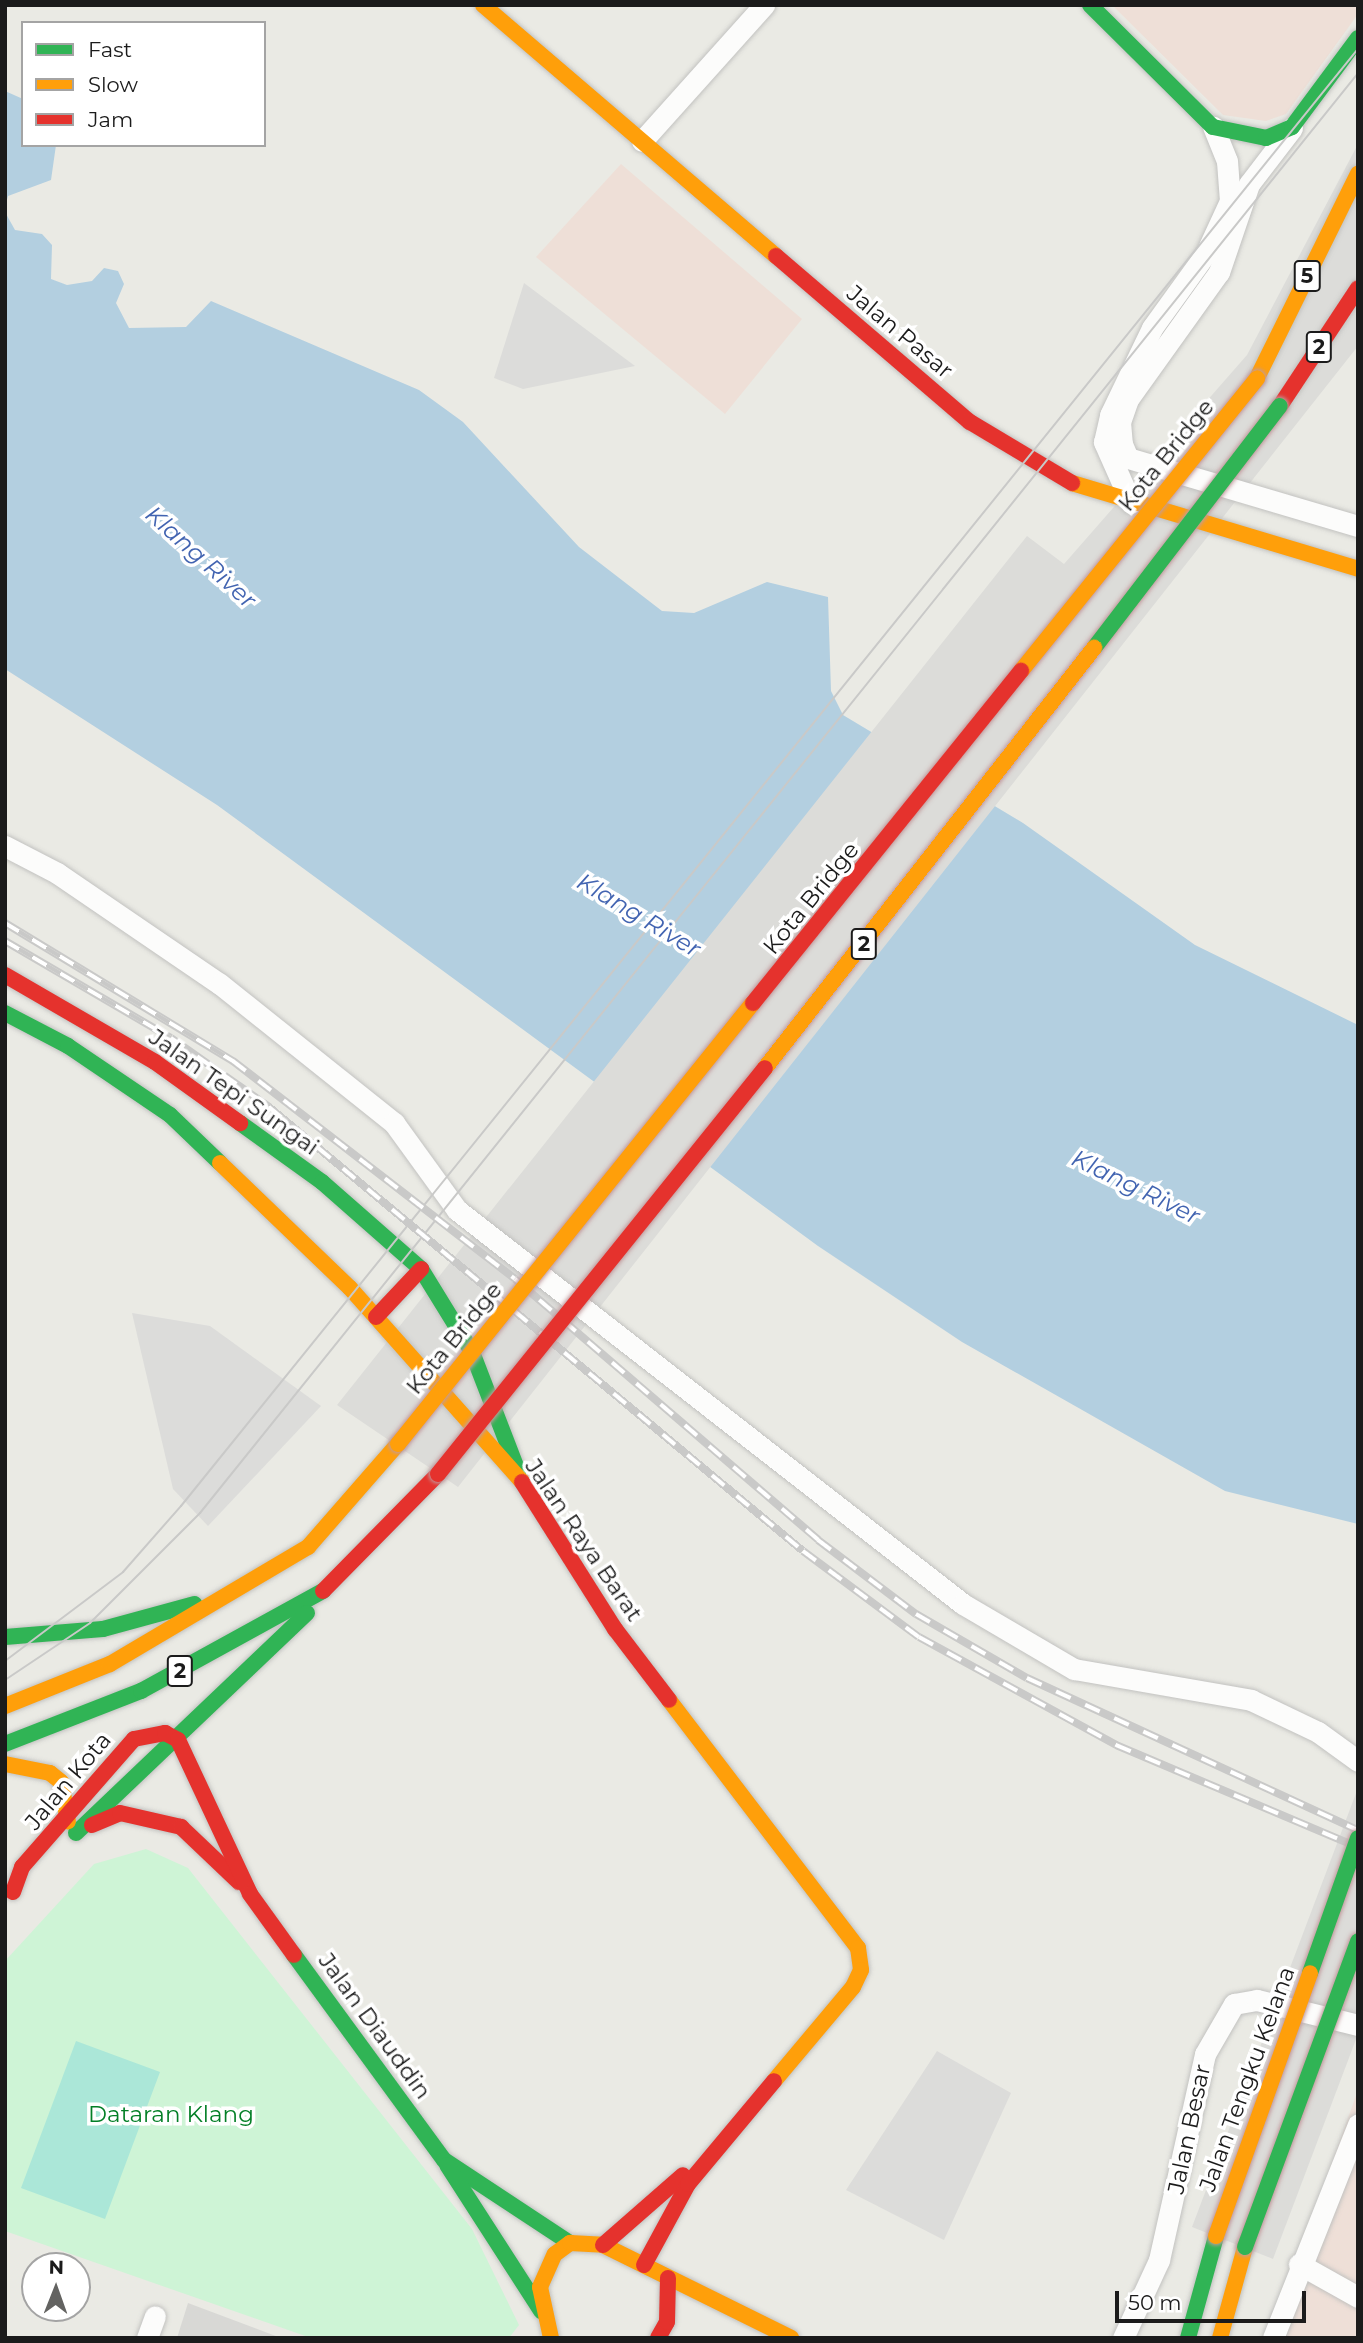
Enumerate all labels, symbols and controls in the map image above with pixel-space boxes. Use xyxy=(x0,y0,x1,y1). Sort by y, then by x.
legend xyxy=(21,21,266,147)
text: Fast xyxy=(88,37,132,62)
text: Slow xyxy=(88,72,138,97)
text: Jam xyxy=(88,107,133,132)
road number: 5 xyxy=(1293,258,1321,294)
street label: Jalan Pasar xyxy=(841,280,959,384)
road number: 2 xyxy=(1305,330,1333,364)
street label: Kota Bridge xyxy=(1112,393,1220,517)
water label: Klang River xyxy=(140,500,262,614)
street label: Kota Bridge xyxy=(757,836,865,960)
water label: Klang River xyxy=(572,867,706,963)
road number: 2 xyxy=(850,926,878,962)
street label: Jalan Tepi Sungai xyxy=(144,1023,324,1161)
water label: Klang River xyxy=(1067,1144,1205,1230)
street label: Kota Bridge xyxy=(400,1276,508,1400)
street label: Jalan Raya Barat xyxy=(519,1454,649,1626)
road number: 2 xyxy=(166,1654,194,1688)
street label: Jalan Kota xyxy=(19,1727,117,1835)
street label: Jalan Diauddin xyxy=(313,1948,437,2104)
street label: Jalan Tengku Kelana xyxy=(1193,1963,1301,2195)
street label: Jalan Besar xyxy=(1162,2062,1216,2196)
park label: Dataran Klang xyxy=(88,2100,254,2128)
north arrow xyxy=(21,2252,91,2322)
text: N xyxy=(48,2256,64,2279)
scale bar xyxy=(1118,2276,1309,2320)
text: 50 m xyxy=(1128,2290,1182,2315)

